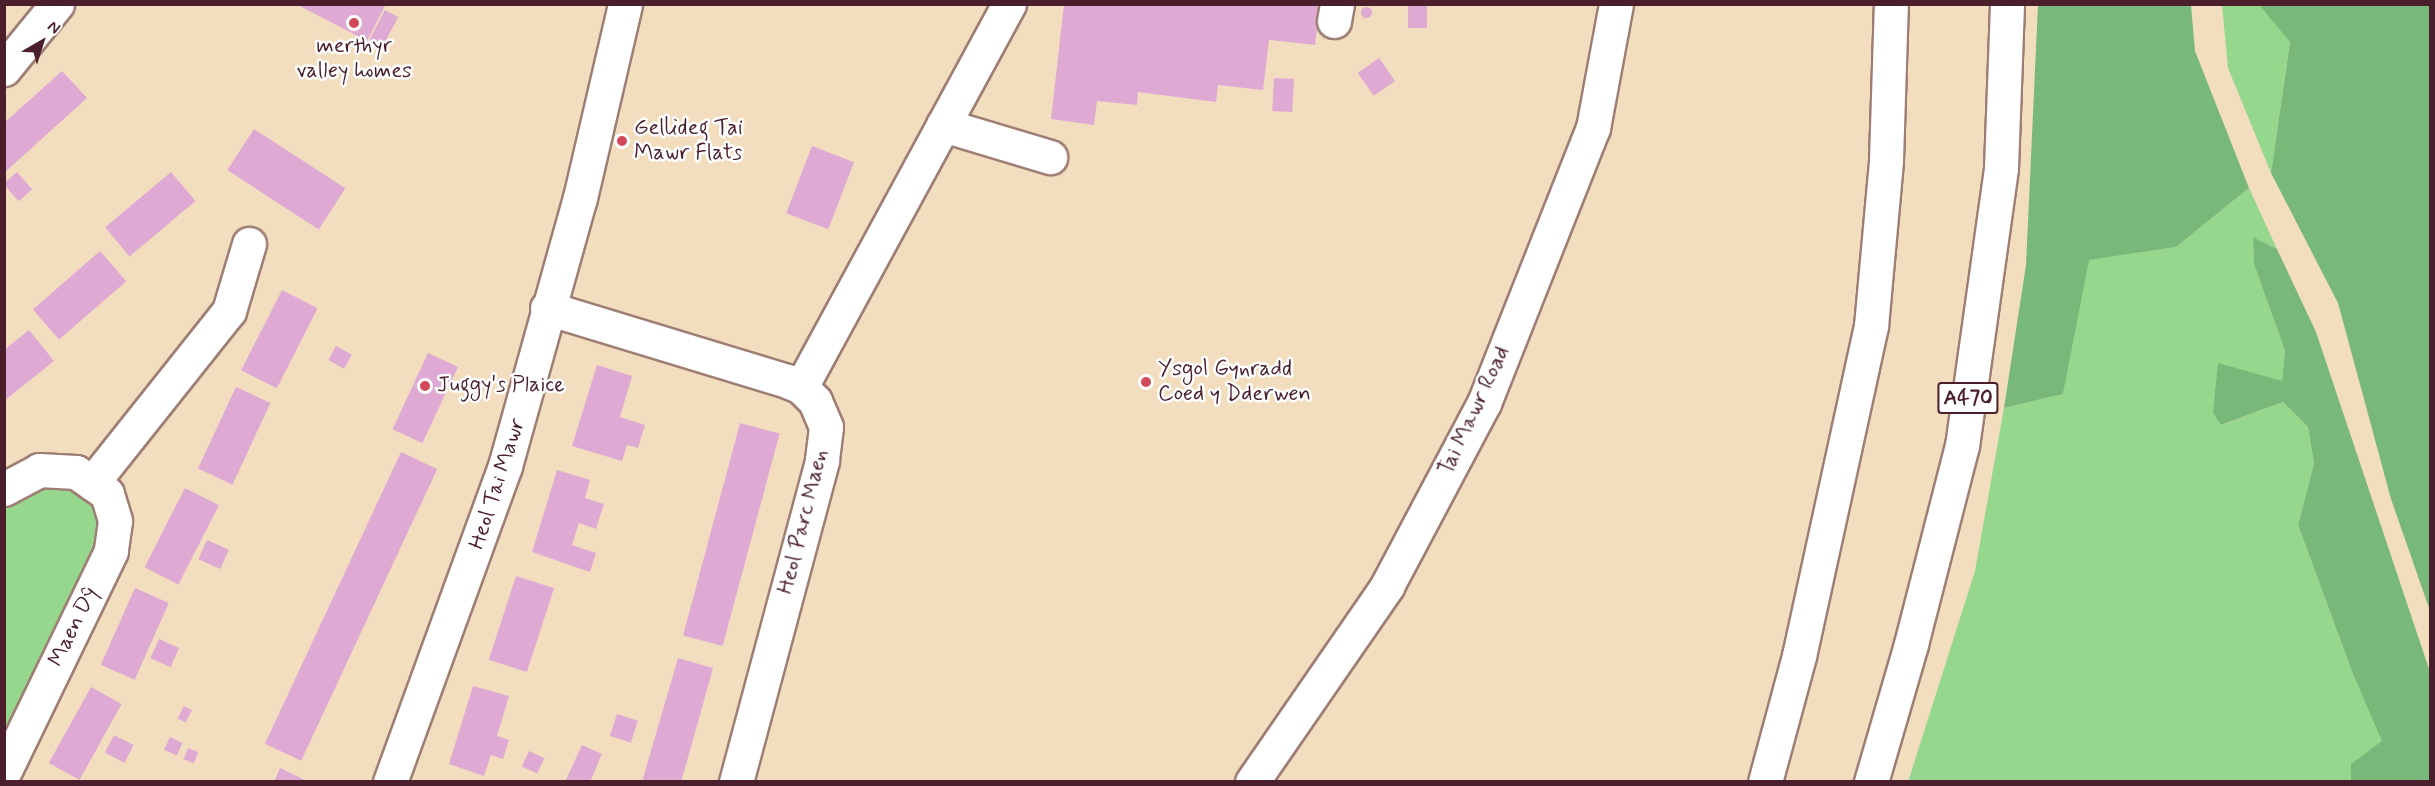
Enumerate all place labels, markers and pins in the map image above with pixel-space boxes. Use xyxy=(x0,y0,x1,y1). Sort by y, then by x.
marker: merthyr valley homes xyxy=(347,16,361,30)
place label: merthyr valley homes xyxy=(296,33,412,84)
place label: Gellideg Tai Mawr Flats xyxy=(634,115,742,166)
marker: Gellideg Tai Mawr Flats xyxy=(615,134,629,148)
place label: Ysgol Gynradd Coed y Dderwen xyxy=(1158,356,1311,408)
place label: Juggy's Plaice xyxy=(437,373,566,399)
marker: Ysgol Gynradd Coed y Dderwen xyxy=(1139,375,1153,389)
marker: Juggy's Plaice xyxy=(418,379,432,393)

